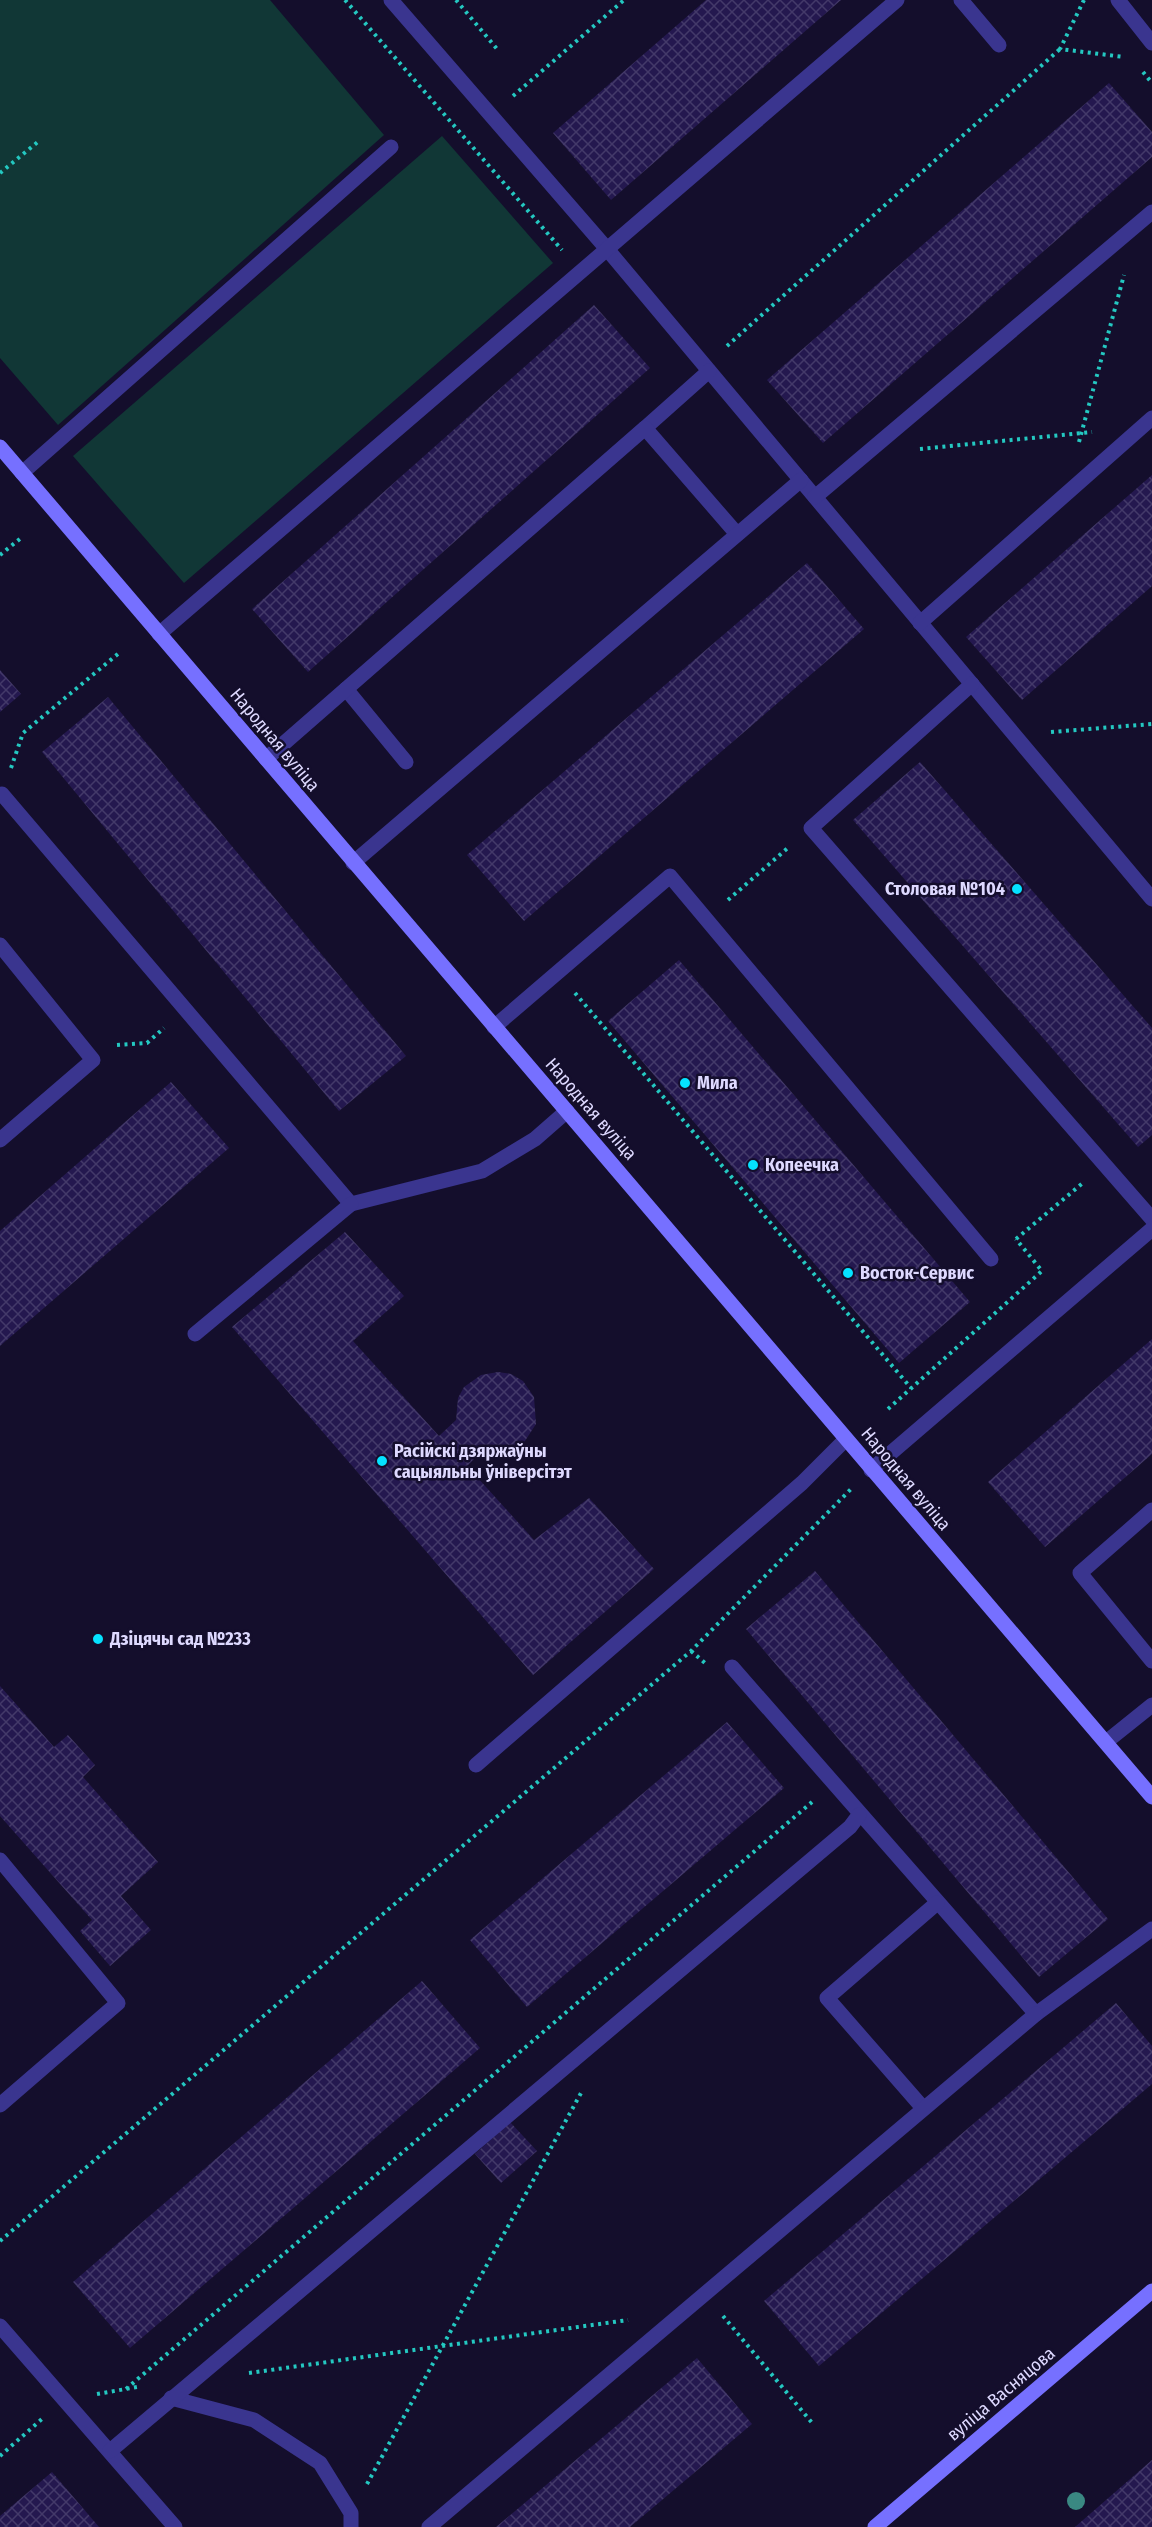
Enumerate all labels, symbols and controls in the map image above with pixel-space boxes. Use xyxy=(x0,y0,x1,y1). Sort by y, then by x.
street label: Народная вуліца xyxy=(225,684,325,796)
place label: Столовая №104 xyxy=(885,878,1005,900)
marker: Столовая №104 xyxy=(1010,882,1024,896)
street label: Народная вуліца xyxy=(541,1053,641,1165)
place label: Мила xyxy=(697,1072,738,1094)
marker: Мила xyxy=(678,1076,692,1090)
place label: Копеечка xyxy=(765,1154,839,1176)
marker: Копеечка xyxy=(746,1158,760,1172)
place label: Восток-Сервис xyxy=(860,1262,974,1284)
marker: Восток-Сервис xyxy=(841,1266,855,1280)
street label: Народная вуліца xyxy=(856,1423,956,1535)
place label: Расійскі дзяржаўны сацыяльны ўніверсітэт xyxy=(394,1440,572,1483)
marker: Расійскі дзяржаўны сацыяльны ўніверсітэт xyxy=(375,1454,389,1468)
place label: Дзіцячы сад №233 xyxy=(109,1628,251,1650)
marker: Дзіцячы сад №233 xyxy=(91,1632,105,1646)
street label: вуліца Васняцова xyxy=(942,2342,1060,2446)

